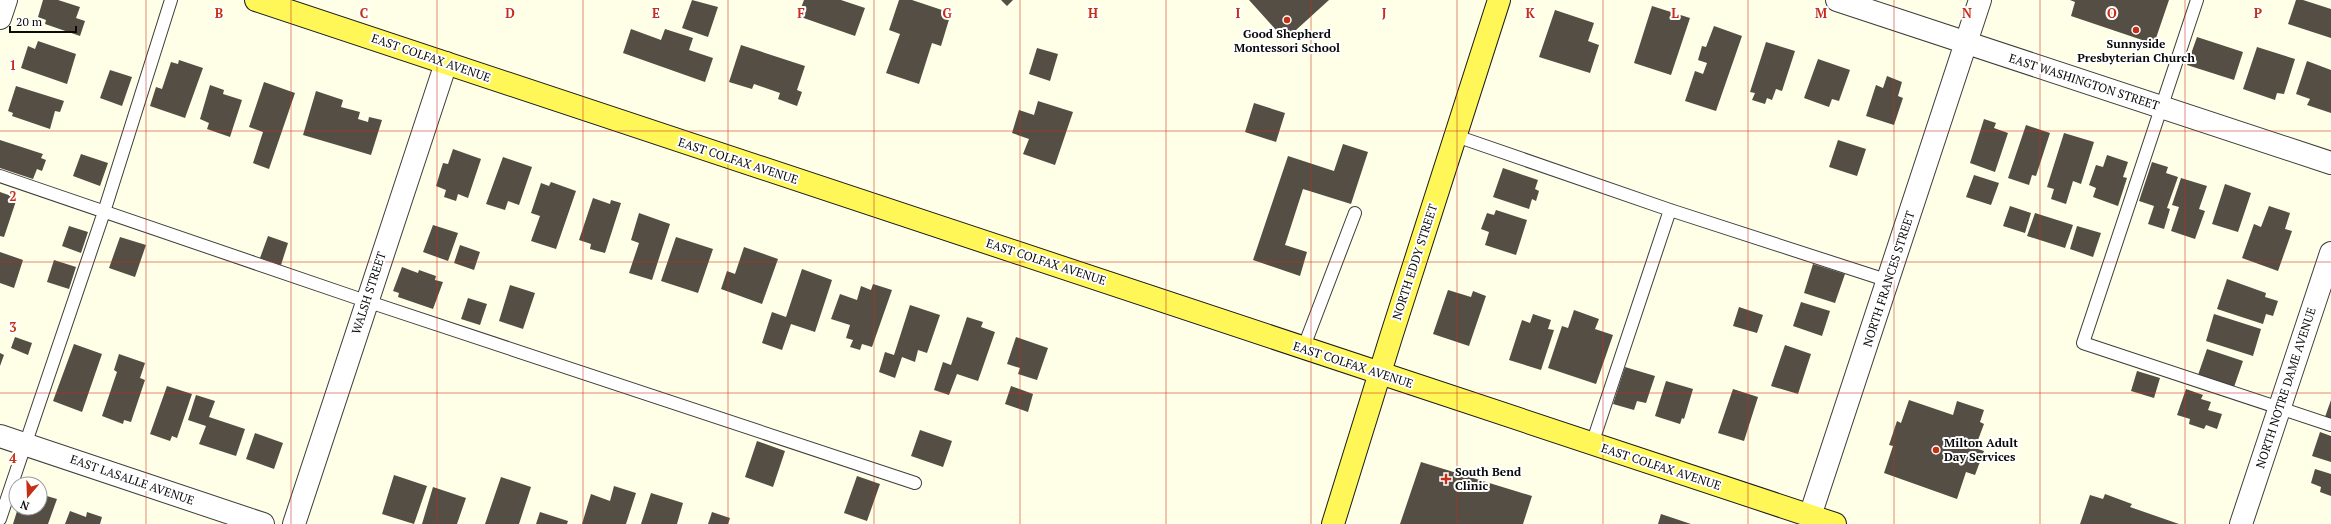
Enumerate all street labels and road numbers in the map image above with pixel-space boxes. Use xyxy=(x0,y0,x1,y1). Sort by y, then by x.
street label: EAST COLFAX AVENUE xyxy=(370,30,493,85)
street label: EAST WASHINGTON STREET xyxy=(2007,50,2162,113)
street label: EAST COLFAX AVENUE xyxy=(676,134,800,187)
street label: NORTH EDDY STREET xyxy=(1389,202,1441,322)
street label: NORTH FRANCES STREET xyxy=(1859,209,1918,349)
street label: EAST COLFAX AVENUE xyxy=(984,235,1108,288)
street label: WALSH STREET xyxy=(348,249,389,336)
street label: NORTH NOTRE DAME AVENUE xyxy=(2252,306,2319,470)
street label: EAST COLFAX AVENUE xyxy=(1291,338,1415,391)
street label: EAST COLFAX AVENUE xyxy=(1599,440,1723,493)
street label: EAST LASALLE AVENUE xyxy=(68,451,196,508)

